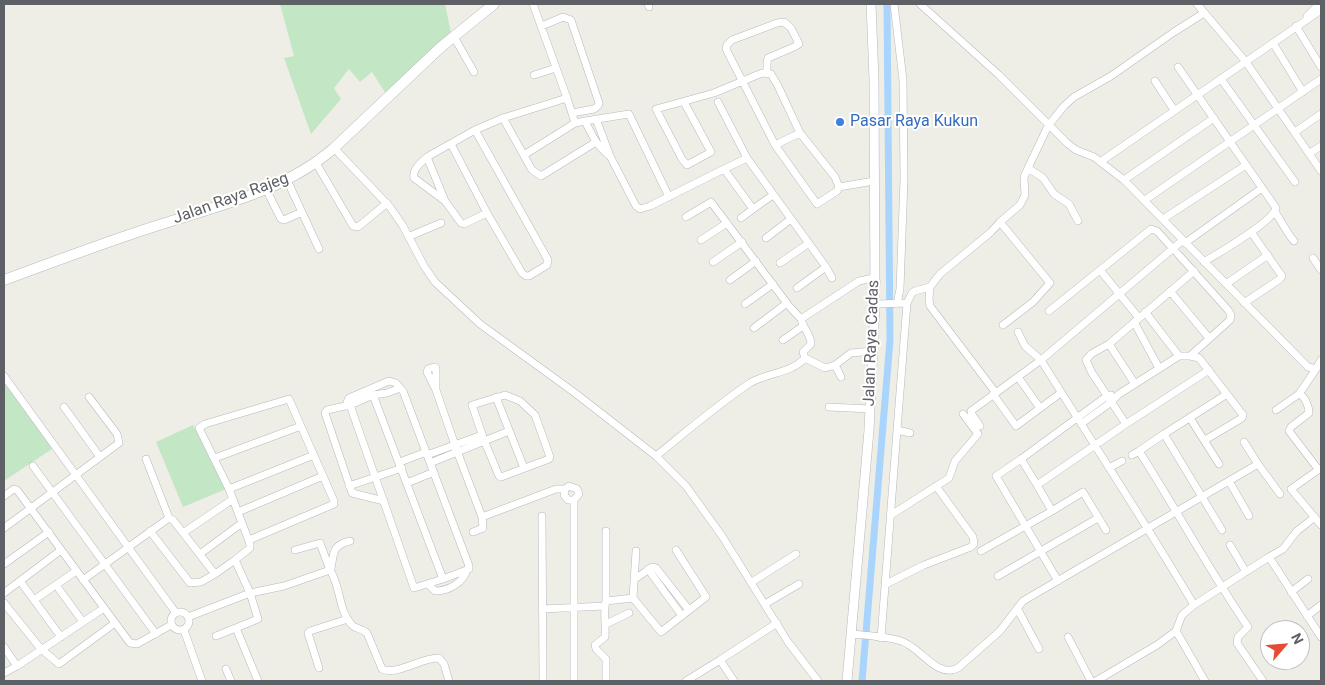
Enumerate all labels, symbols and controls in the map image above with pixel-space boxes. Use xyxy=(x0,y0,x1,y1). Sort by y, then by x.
place label: Pasar Raya Kukun xyxy=(850,112,978,132)
marker: Pasar Raya Kukun xyxy=(834,116,846,128)
street label: Jalan Raya Rajeg xyxy=(171,169,291,229)
street label: Jalan Raya Cadas xyxy=(860,279,884,407)
north arrow xyxy=(1260,620,1310,670)
text: N xyxy=(1288,631,1307,647)

